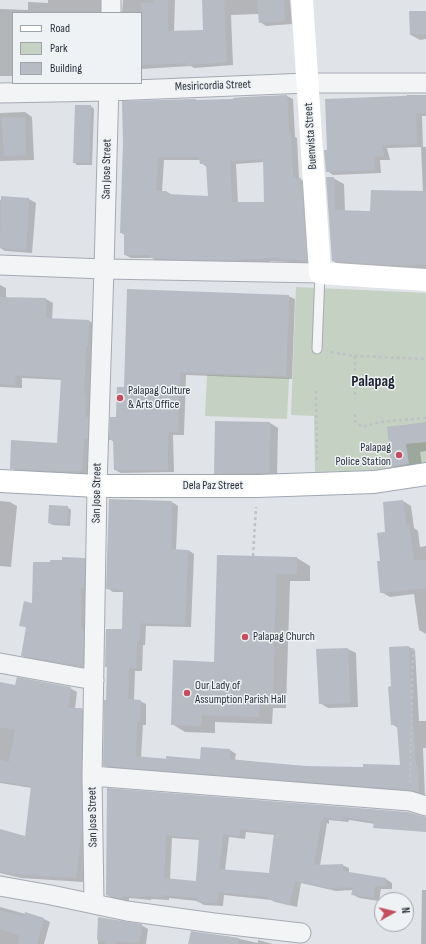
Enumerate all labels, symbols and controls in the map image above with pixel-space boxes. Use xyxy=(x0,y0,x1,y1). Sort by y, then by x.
legend xyxy=(12,12,142,84)
text: Road xyxy=(50,21,70,36)
text: Park xyxy=(50,41,68,56)
text: Building xyxy=(50,61,82,76)
street label: Mesiricordia Street xyxy=(175,77,251,95)
street label: Buenvista Street xyxy=(301,102,321,170)
street label: San Jose Street xyxy=(99,139,115,199)
district label: Palapag xyxy=(351,372,395,392)
place label: Palapag Culture & Arts Office xyxy=(128,384,190,412)
marker: Palapag Culture & Arts Office xyxy=(115,393,125,403)
place label: Palapag Police Station xyxy=(335,441,391,469)
marker: Palapag Police Station xyxy=(394,450,404,460)
street label: San Jose Street xyxy=(89,463,105,523)
street label: Dela Paz Street xyxy=(183,479,243,493)
place label: Palapag Church xyxy=(253,630,315,644)
marker: Palapag Church xyxy=(240,632,250,642)
place label: Our Lady of Assumption Parish Hall xyxy=(195,679,286,707)
marker: Our Lady of Assumption Parish Hall xyxy=(182,688,192,698)
street label: San Jose Street xyxy=(85,787,101,847)
north arrow xyxy=(374,892,414,932)
text: N xyxy=(399,907,412,914)

